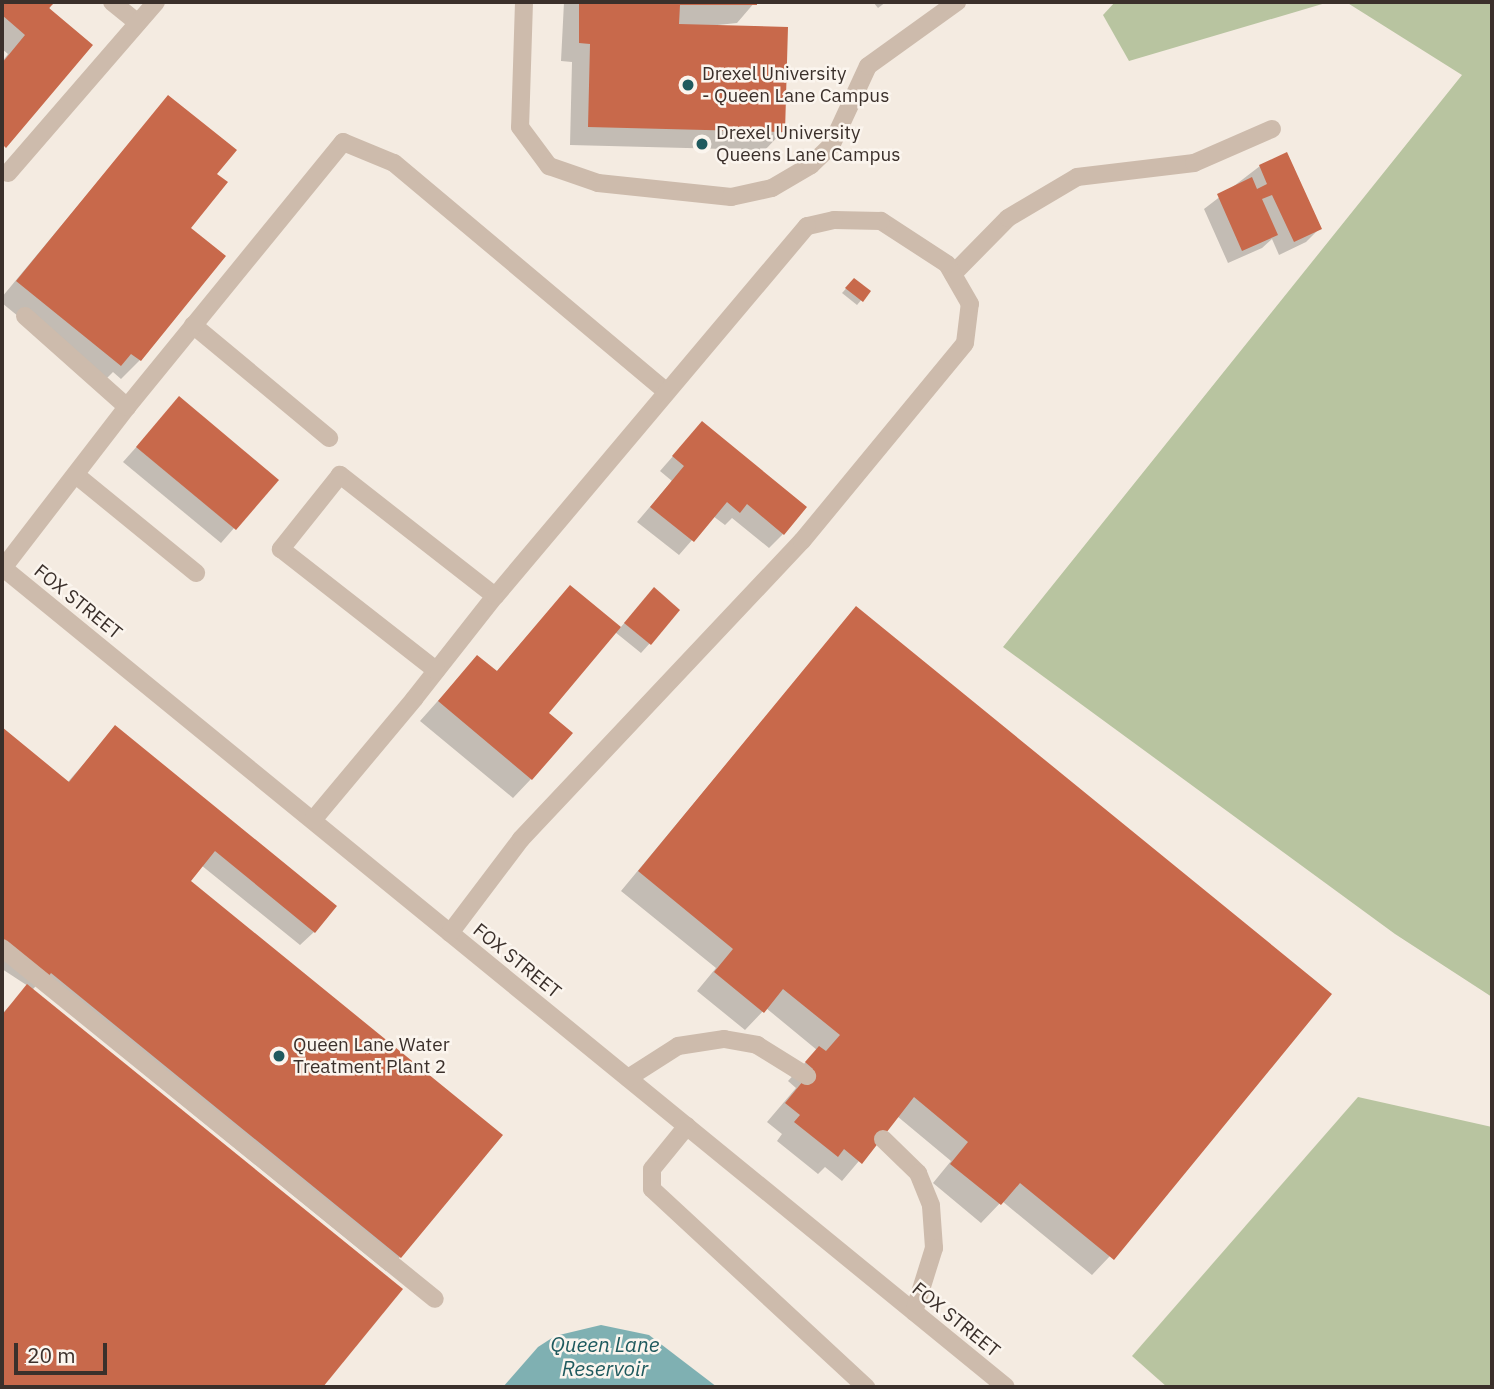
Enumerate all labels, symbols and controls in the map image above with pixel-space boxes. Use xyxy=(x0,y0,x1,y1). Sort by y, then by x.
place label: Drexel University - Queen Lane Campus xyxy=(702,63,889,107)
marker: Drexel University - Queen Lane Campus xyxy=(680,77,696,93)
place label: Drexel University Queens Lane Campus xyxy=(716,122,901,166)
marker: Drexel University Queens Lane Campus xyxy=(694,136,710,152)
street label: FOX STREET xyxy=(29,560,127,644)
street label: FOX STREET xyxy=(468,919,566,1003)
place label: Queen Lane Water Treatment Plant 2 xyxy=(293,1034,450,1078)
marker: Queen Lane Water Treatment Plant 2 xyxy=(271,1048,287,1064)
street label: FOX STREET xyxy=(907,1278,1005,1362)
scale bar xyxy=(18,1330,110,1374)
water label: Queen Lane Reservoir xyxy=(550,1331,660,1381)
text: 20 m xyxy=(27,1341,76,1369)

